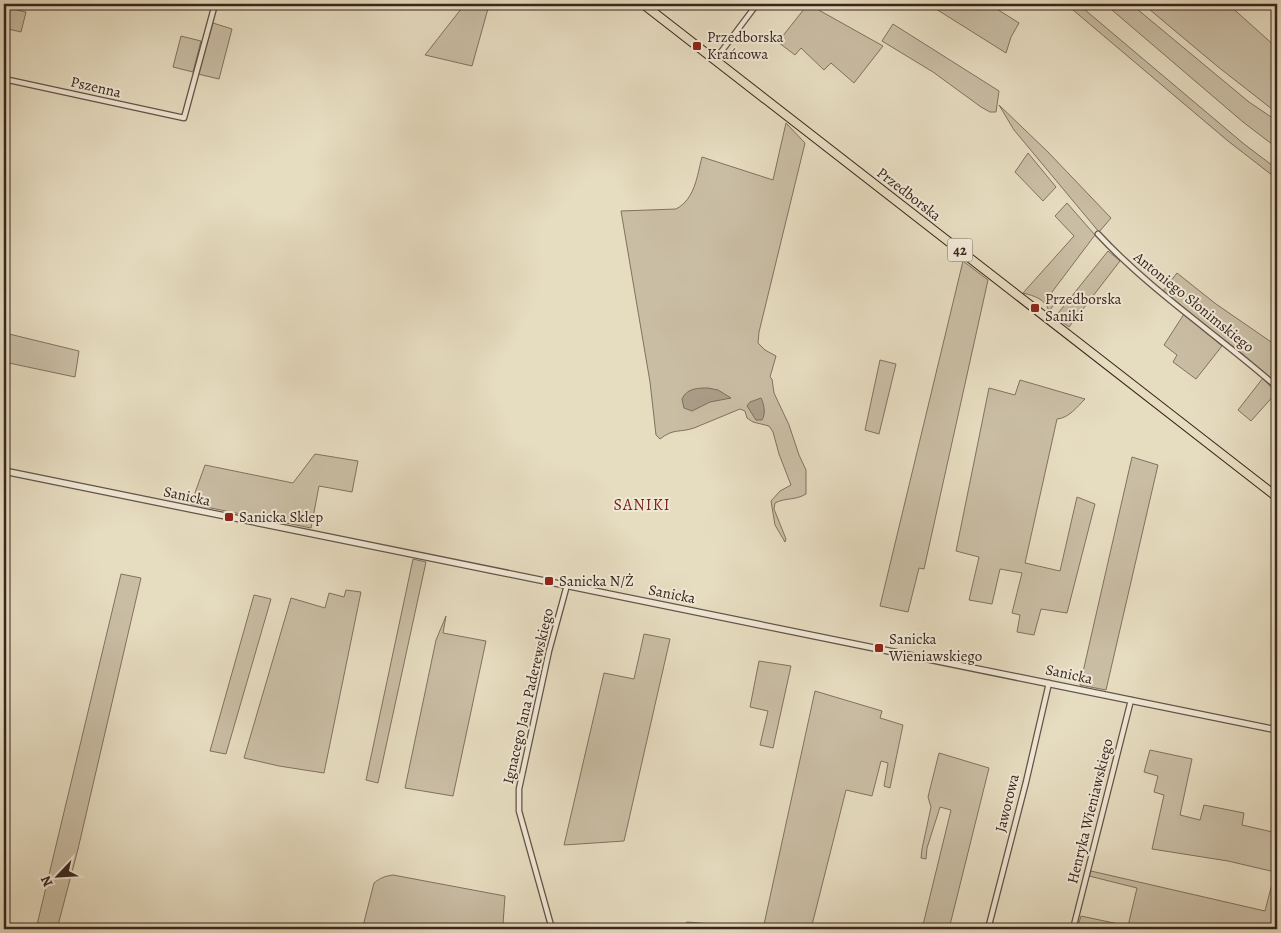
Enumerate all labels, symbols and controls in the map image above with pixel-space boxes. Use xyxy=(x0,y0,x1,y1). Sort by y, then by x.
place label: Przedborska Krańcowa xyxy=(707,27,784,64)
marker: Przedborska Krańcowa xyxy=(691,40,703,52)
street label: Pszenna xyxy=(69,71,123,103)
street label: Przedborska xyxy=(873,163,945,225)
road number: 42 xyxy=(948,238,972,262)
street label: Antoniego Słonimskiego xyxy=(1129,247,1258,357)
place label: Przedborska Saniki xyxy=(1045,289,1122,326)
marker: Przedborska Saniki xyxy=(1029,302,1041,314)
street label: Sanicka xyxy=(162,481,212,511)
district label: SANIKI xyxy=(614,494,670,516)
place label: Sanicka Sklep xyxy=(239,507,323,527)
marker: Sanicka Sklep xyxy=(223,511,235,523)
place label: Sanicka N/Ż xyxy=(559,571,634,591)
marker: Sanicka N/Ż xyxy=(543,575,555,587)
street label: Sanicka xyxy=(647,580,697,608)
street label: Ignacego Jana Paderewskiego xyxy=(498,606,558,786)
place label: Sanicka Wieniawskiego xyxy=(888,629,982,666)
marker: Sanicka Wieniawskiego xyxy=(873,642,885,654)
street label: Sanicka xyxy=(1044,659,1094,689)
street label: Henryka Wieniawskiego xyxy=(1062,736,1118,886)
street label: Jaworowa xyxy=(990,772,1024,834)
north arrow xyxy=(32,850,82,900)
text: N xyxy=(36,873,57,890)

